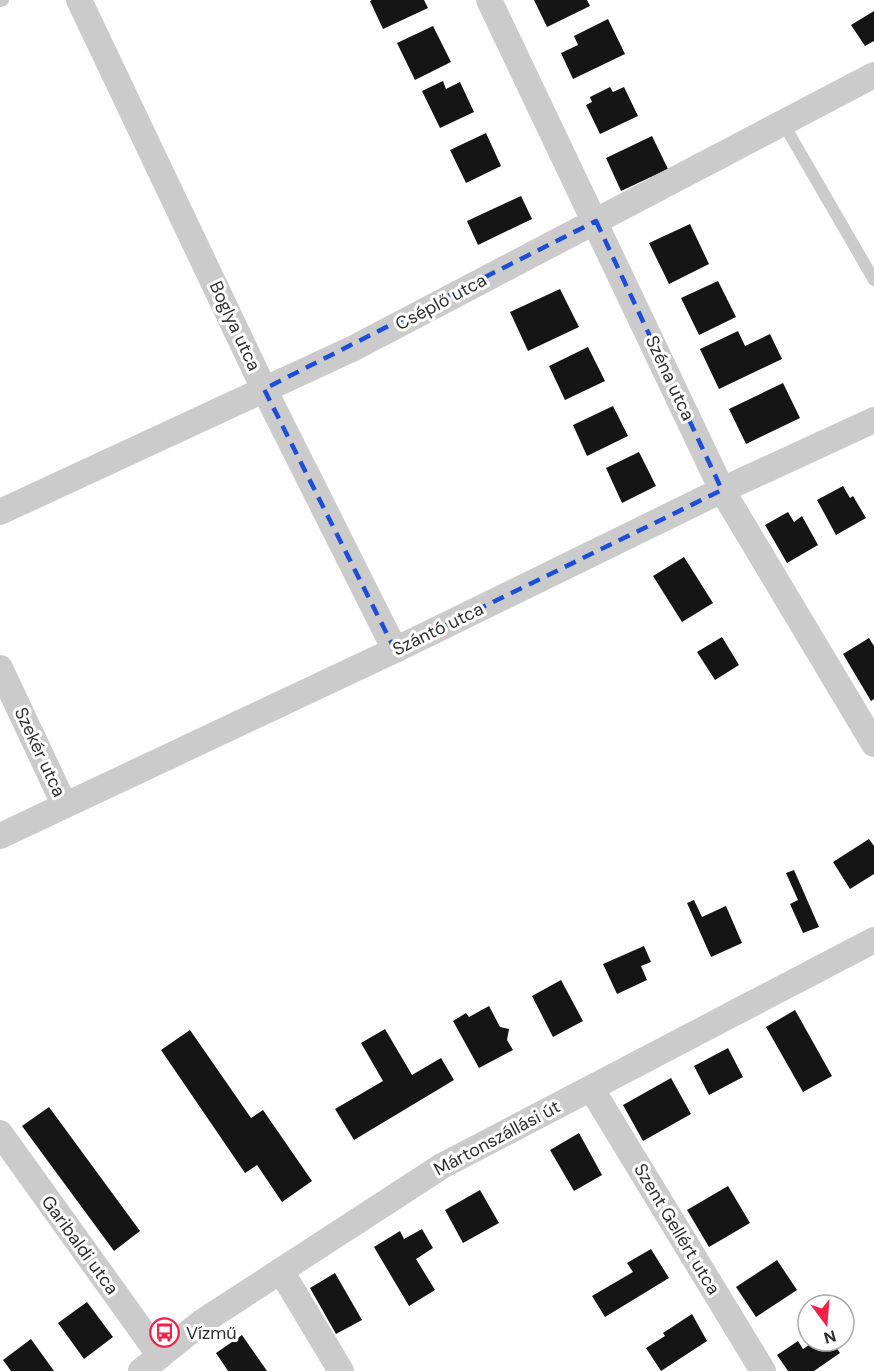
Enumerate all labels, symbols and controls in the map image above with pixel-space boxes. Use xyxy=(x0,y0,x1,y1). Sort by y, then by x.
street label: Cséplő utca xyxy=(391,268,491,336)
street label: Boglya utca xyxy=(204,277,266,375)
street label: Széna utca xyxy=(640,332,700,424)
street label: Szántó utca xyxy=(389,597,487,661)
street label: Szekér utca xyxy=(9,703,71,801)
street label: Mártonszállási út xyxy=(430,1095,564,1181)
street label: Szent Gellért utca xyxy=(628,1159,726,1299)
street label: Garibaldi utca xyxy=(36,1191,124,1299)
north arrow xyxy=(796,1293,856,1353)
bus stop icon: Vízmű xyxy=(149,1317,181,1349)
place label: Vízmű xyxy=(186,1321,237,1345)
text: N xyxy=(821,1325,839,1349)

